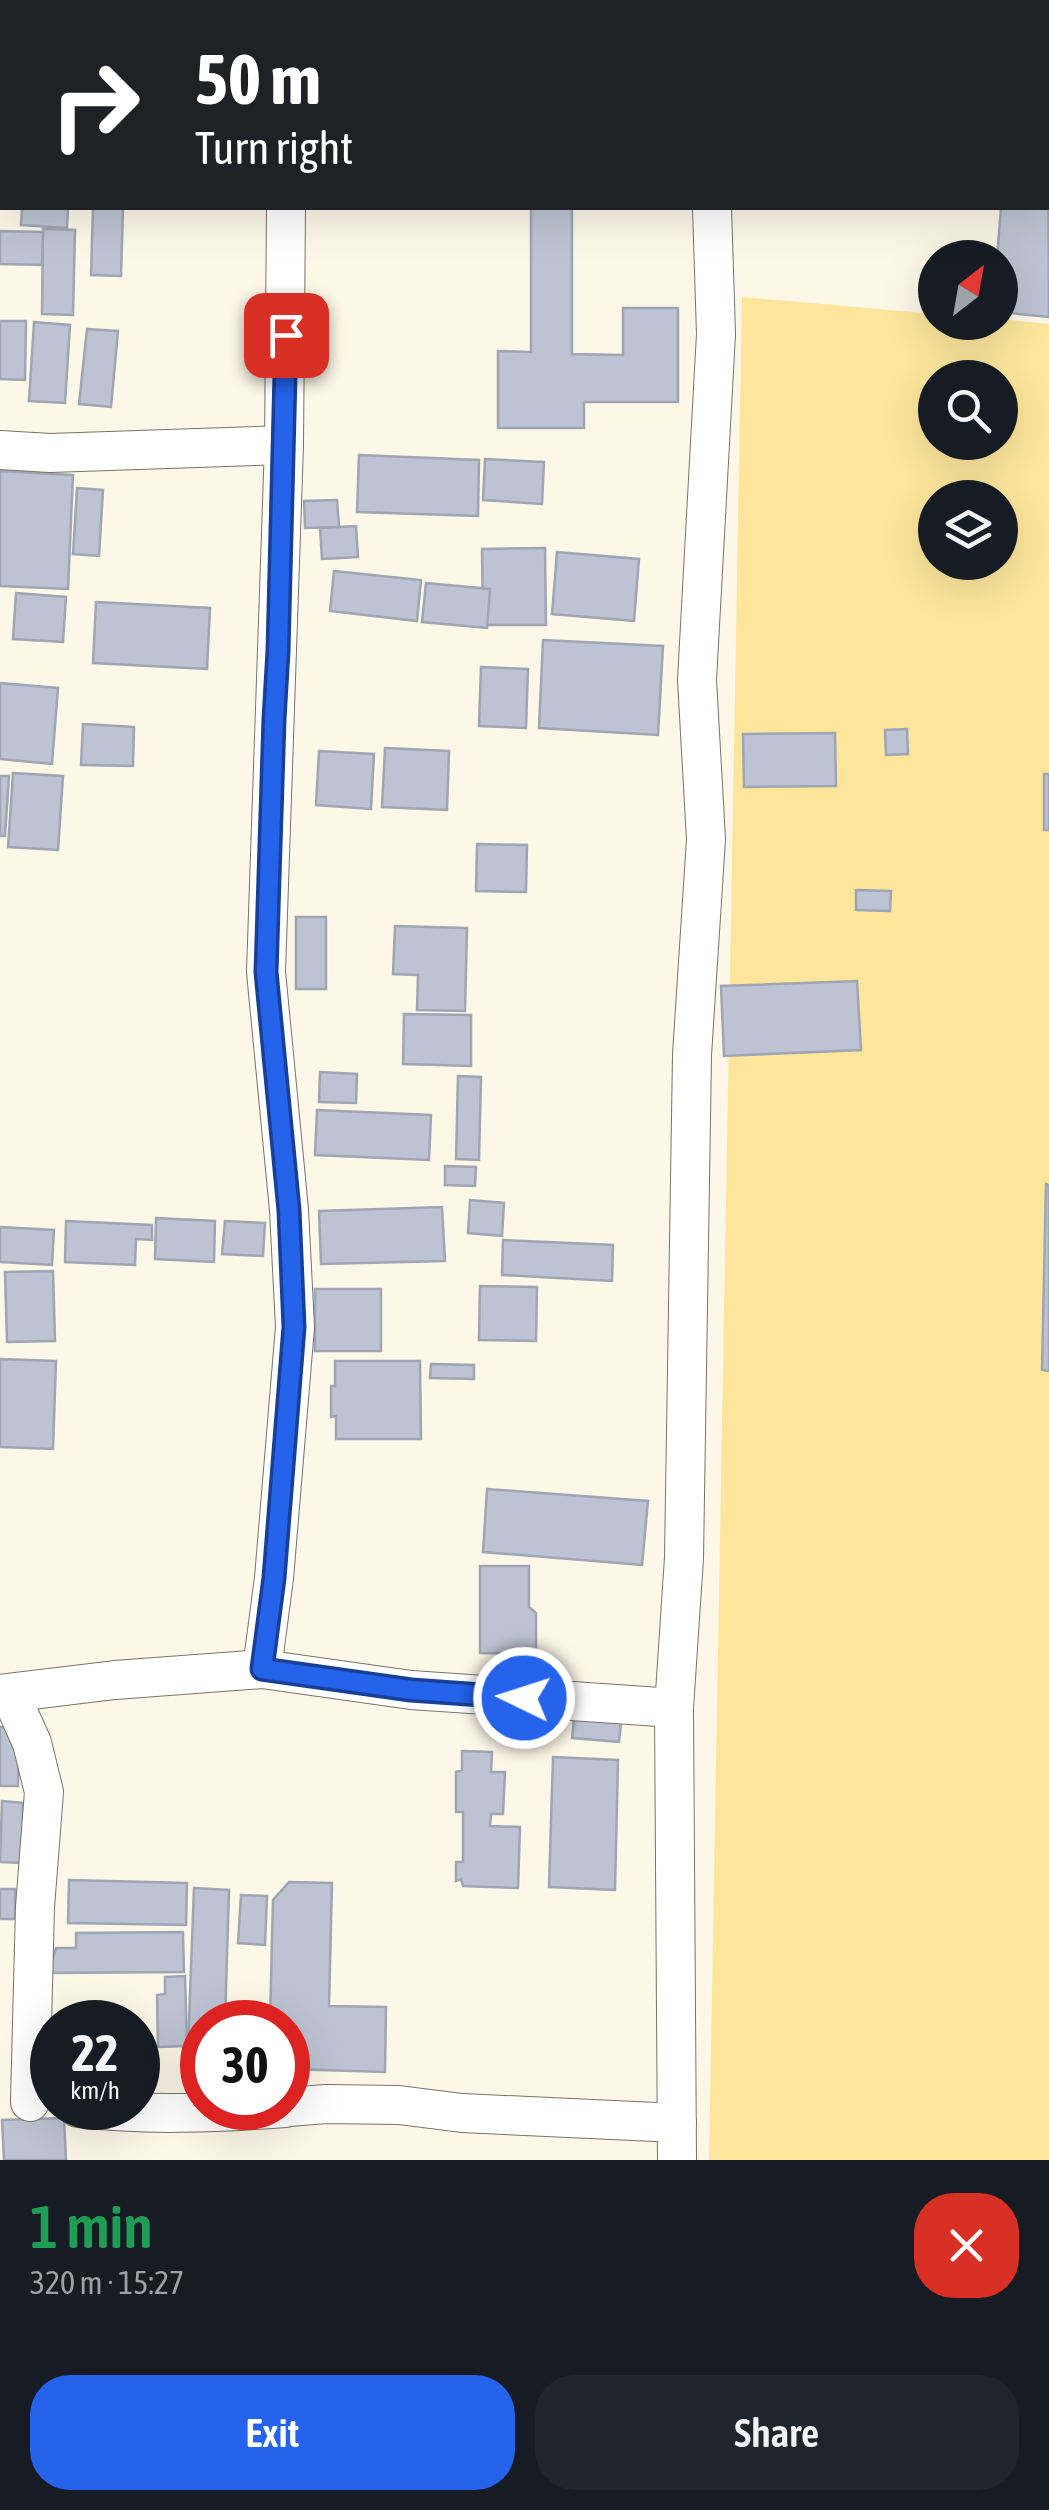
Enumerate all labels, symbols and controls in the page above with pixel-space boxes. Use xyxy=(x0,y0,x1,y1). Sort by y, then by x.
text: 50 m xyxy=(195,39,321,119)
icon: right xyxy=(30,40,160,170)
text: Turn right xyxy=(195,122,353,174)
north arrow xyxy=(918,240,1018,340)
map controls xyxy=(918,240,1018,580)
pin xyxy=(244,293,329,378)
icon: arrive xyxy=(259,308,314,363)
button: search xyxy=(918,360,1018,460)
button: layers xyxy=(918,480,1018,580)
position arrow xyxy=(472,1646,576,1750)
speed limit sign: 30 xyxy=(180,2000,310,2130)
text: 22 xyxy=(71,2024,118,2082)
text: km/h xyxy=(70,2076,120,2104)
text: 1 min xyxy=(30,2192,153,2261)
button: close xyxy=(914,2193,1019,2298)
text: 320 m · 15:27 xyxy=(30,2264,184,2301)
button: Exit xyxy=(30,2375,515,2490)
button: Share xyxy=(535,2375,1019,2490)

